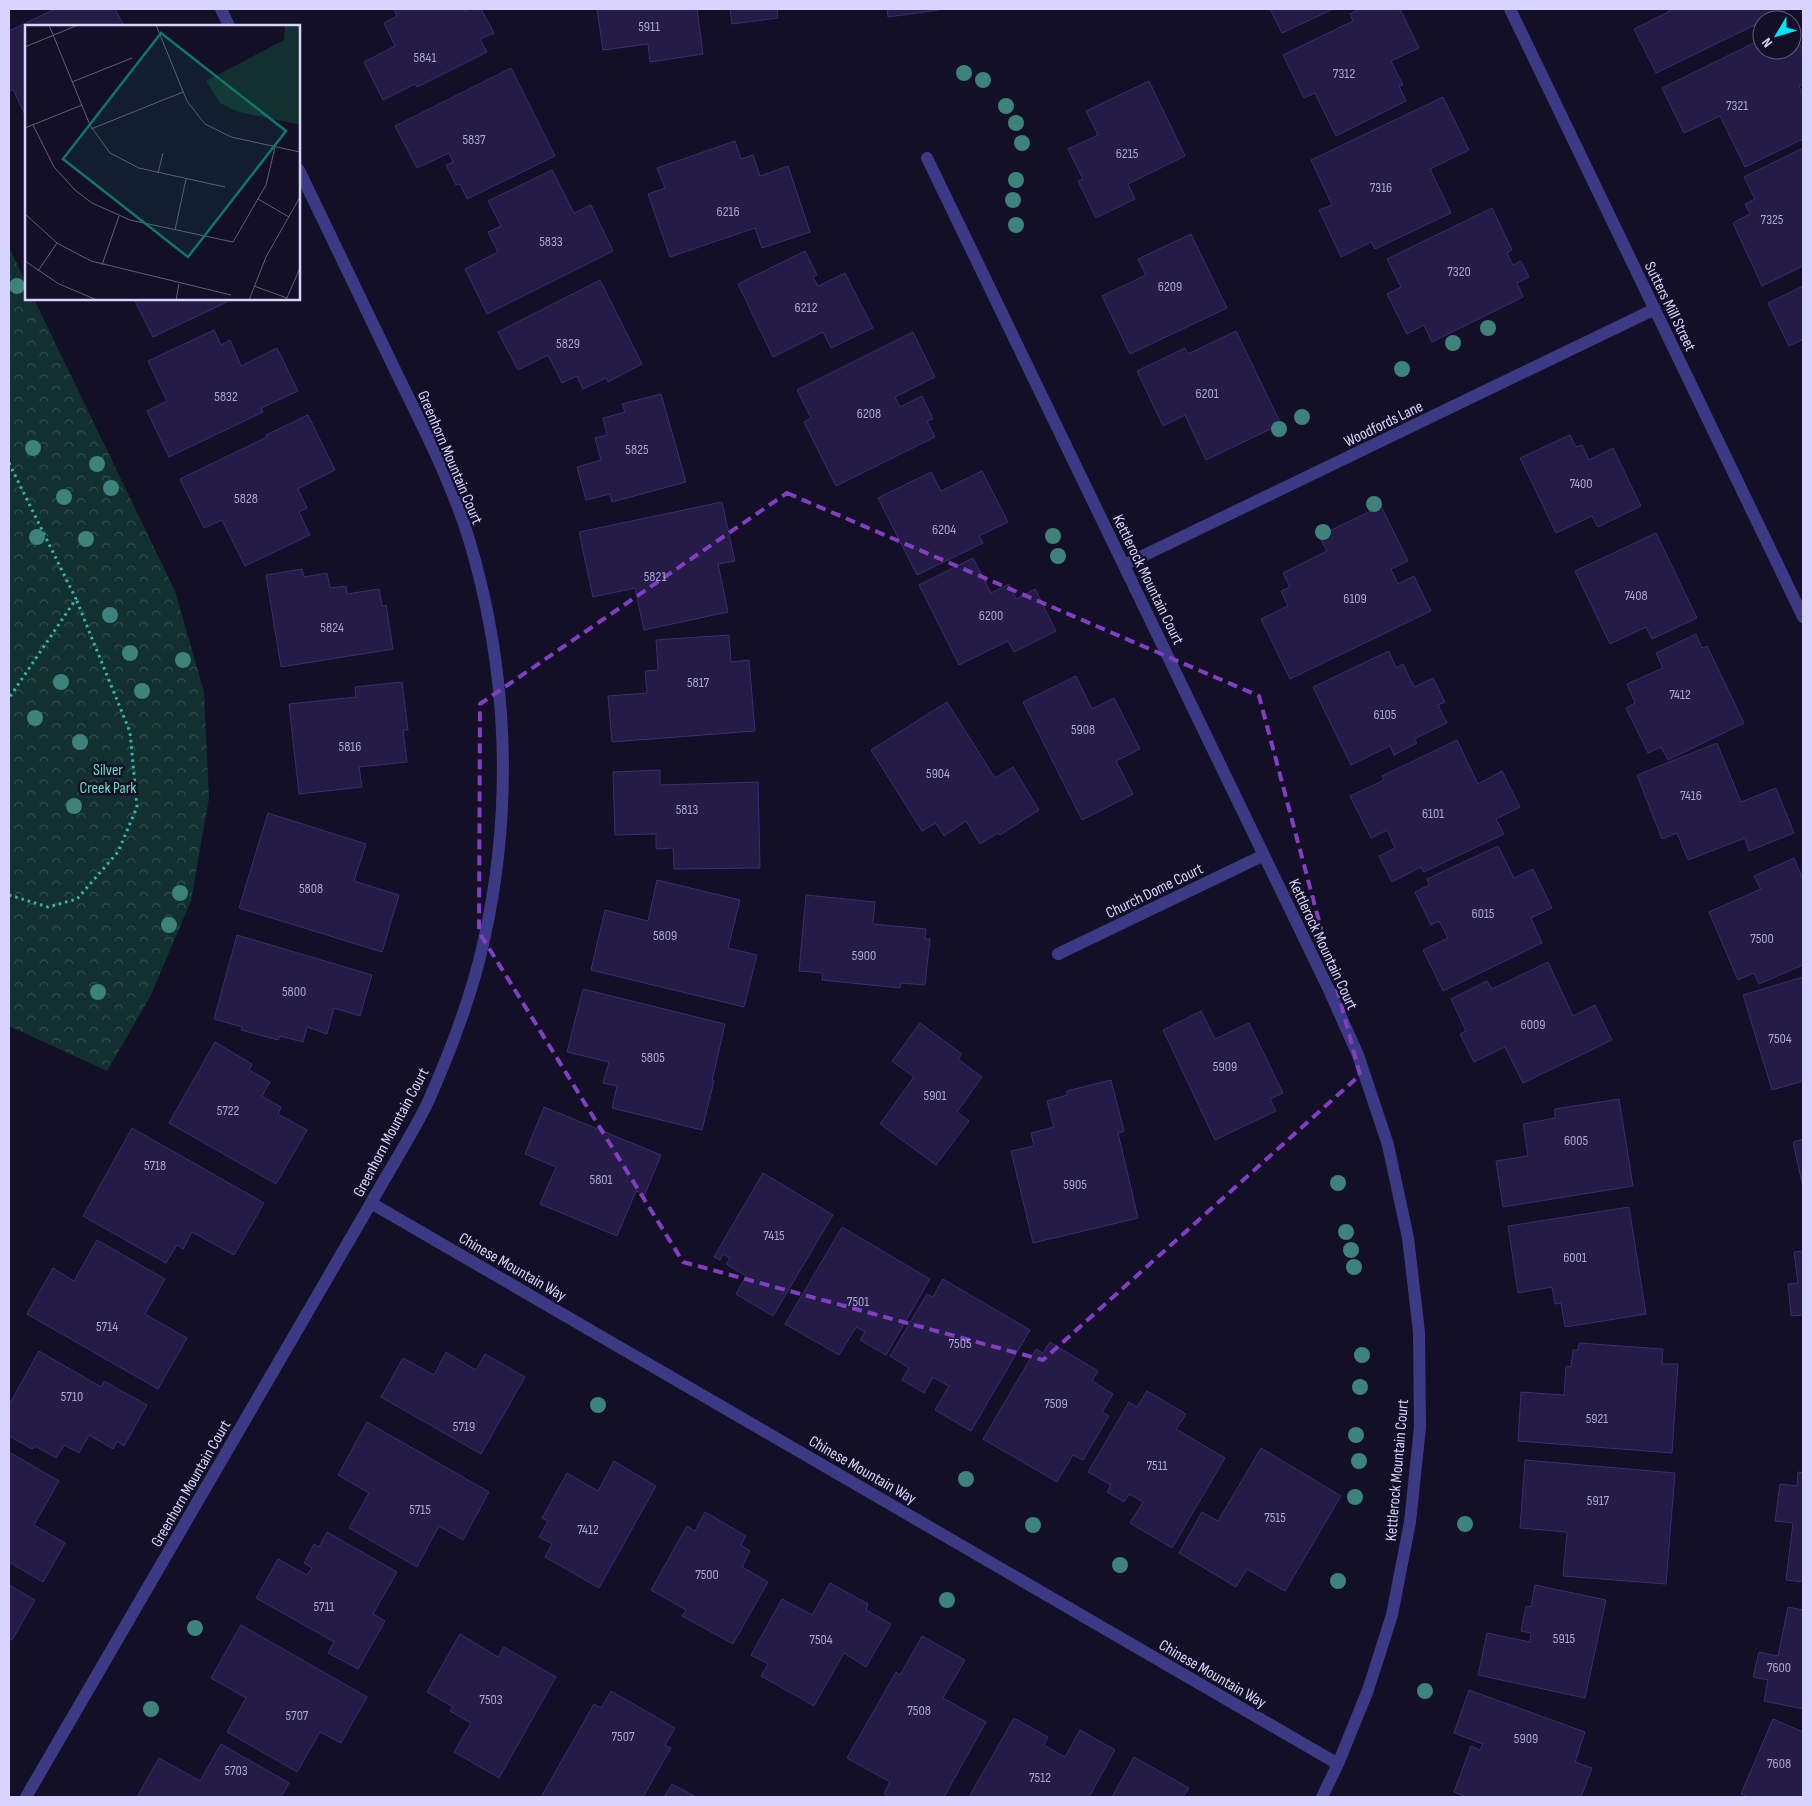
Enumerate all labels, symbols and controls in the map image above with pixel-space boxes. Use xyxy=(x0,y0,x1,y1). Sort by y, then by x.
north arrow xyxy=(1752,10,1802,60)
house number: 5911 xyxy=(638,18,660,35)
inset map xyxy=(25,25,300,300)
text: N xyxy=(1758,35,1776,51)
house number: 5841 xyxy=(414,49,437,66)
house number: 7312 xyxy=(1333,65,1355,82)
house number: 7321 xyxy=(1726,97,1748,114)
house number: 5837 xyxy=(462,131,486,148)
house number: 6215 xyxy=(1116,145,1139,162)
house number: 7316 xyxy=(1370,179,1392,196)
house number: 6216 xyxy=(716,203,740,220)
house number: 7325 xyxy=(1761,211,1784,228)
house number: 5833 xyxy=(539,233,563,250)
street label: Sutters Mill Street xyxy=(1640,259,1699,354)
house number: 7320 xyxy=(1447,263,1471,280)
house number: 6209 xyxy=(1158,278,1182,295)
house number: 6212 xyxy=(795,299,818,316)
house number: 5829 xyxy=(556,335,580,352)
house number: 6201 xyxy=(1195,385,1219,402)
house number: 5832 xyxy=(214,388,238,405)
street label: Greenhorn Mountain Court xyxy=(413,388,486,527)
street label: Woodfords Lane xyxy=(1341,397,1426,452)
house number: 6208 xyxy=(857,405,881,422)
house number: 5825 xyxy=(625,441,649,458)
house number: 7400 xyxy=(1569,475,1593,492)
house number: 5828 xyxy=(234,490,258,507)
street label: Kettlerock Mountain Court xyxy=(1108,512,1187,648)
house number: 6204 xyxy=(932,521,956,538)
house number: 5821 xyxy=(644,568,666,585)
house number: 7408 xyxy=(1624,587,1648,604)
house number: 6109 xyxy=(1343,590,1367,607)
house number: 6200 xyxy=(979,607,1003,624)
house number: 5824 xyxy=(320,619,344,636)
house number: 5817 xyxy=(687,674,710,691)
house number: 7412 xyxy=(1669,686,1691,703)
house number: 6105 xyxy=(1374,706,1397,723)
house number: 5908 xyxy=(1071,721,1095,738)
house number: 5816 xyxy=(339,738,361,755)
park label: Silver Creek Park xyxy=(80,761,136,798)
house number: 5904 xyxy=(926,765,950,782)
house number: 7416 xyxy=(1680,787,1702,804)
house number: 5813 xyxy=(676,801,698,818)
house number: 6101 xyxy=(1422,805,1444,822)
street label: Church Dome Court xyxy=(1103,860,1206,923)
street label: Kettlerock Mountain Court xyxy=(1284,876,1361,1013)
house number: 5808 xyxy=(299,880,323,897)
house number: 6015 xyxy=(1472,905,1495,922)
house number: 5809 xyxy=(653,927,677,944)
house number: 7500 xyxy=(1750,930,1774,947)
house number: 5900 xyxy=(852,947,876,964)
house number: 5800 xyxy=(282,983,306,1000)
house number: 6009 xyxy=(1521,1016,1545,1033)
house number: 7504 xyxy=(1768,1030,1792,1047)
house number: 5805 xyxy=(641,1049,665,1066)
house number: 5909 xyxy=(1213,1058,1237,1075)
street label: Greenhorn Mountain Court xyxy=(349,1065,433,1200)
house number: 5901 xyxy=(924,1087,947,1104)
house number: 5722 xyxy=(217,1102,240,1119)
house number: 6005 xyxy=(1564,1132,1589,1149)
house number: 5718 xyxy=(144,1157,166,1174)
house number: 5801 xyxy=(590,1171,613,1188)
house number: 5905 xyxy=(1063,1176,1087,1193)
house number: 7415 xyxy=(763,1227,785,1244)
street label: Chinese Mountain Way xyxy=(455,1229,569,1306)
house number: 6001 xyxy=(1563,1249,1587,1266)
house number: 7501 xyxy=(847,1293,869,1310)
house number: 5714 xyxy=(96,1318,118,1335)
house number: 7505 xyxy=(948,1335,972,1352)
house number: 5710 xyxy=(61,1388,83,1405)
house number: 7509 xyxy=(1044,1395,1068,1412)
street label: Kettlerock Mountain Court xyxy=(1382,1398,1413,1542)
house number: 5921 xyxy=(1586,1410,1608,1427)
street label: Greenhorn Mountain Court xyxy=(147,1417,235,1551)
house number: 5719 xyxy=(453,1418,475,1435)
street label: Chinese Mountain Way xyxy=(805,1432,919,1509)
house number: 7511 xyxy=(1146,1457,1168,1474)
house number: 5917 xyxy=(1587,1492,1610,1509)
house number: 5715 xyxy=(409,1501,431,1518)
house number: 7515 xyxy=(1264,1509,1286,1526)
house number: 7412 xyxy=(577,1521,599,1538)
house number: 7500 xyxy=(695,1566,719,1583)
house number: 5711 xyxy=(313,1598,335,1615)
house number: 5915 xyxy=(1553,1630,1576,1647)
house number: 7504 xyxy=(809,1631,833,1648)
street label: Chinese Mountain Way xyxy=(1155,1636,1269,1713)
house number: 7600 xyxy=(1767,1659,1791,1676)
house number: 7503 xyxy=(479,1691,503,1708)
house number: 7508 xyxy=(907,1702,931,1719)
house number: 5707 xyxy=(286,1707,309,1724)
house number: 7507 xyxy=(611,1728,635,1745)
house number: 5909 xyxy=(1514,1730,1538,1747)
house number: 7608 xyxy=(1767,1755,1791,1772)
house number: 5703 xyxy=(224,1762,248,1779)
house number: 7512 xyxy=(1029,1769,1051,1786)

